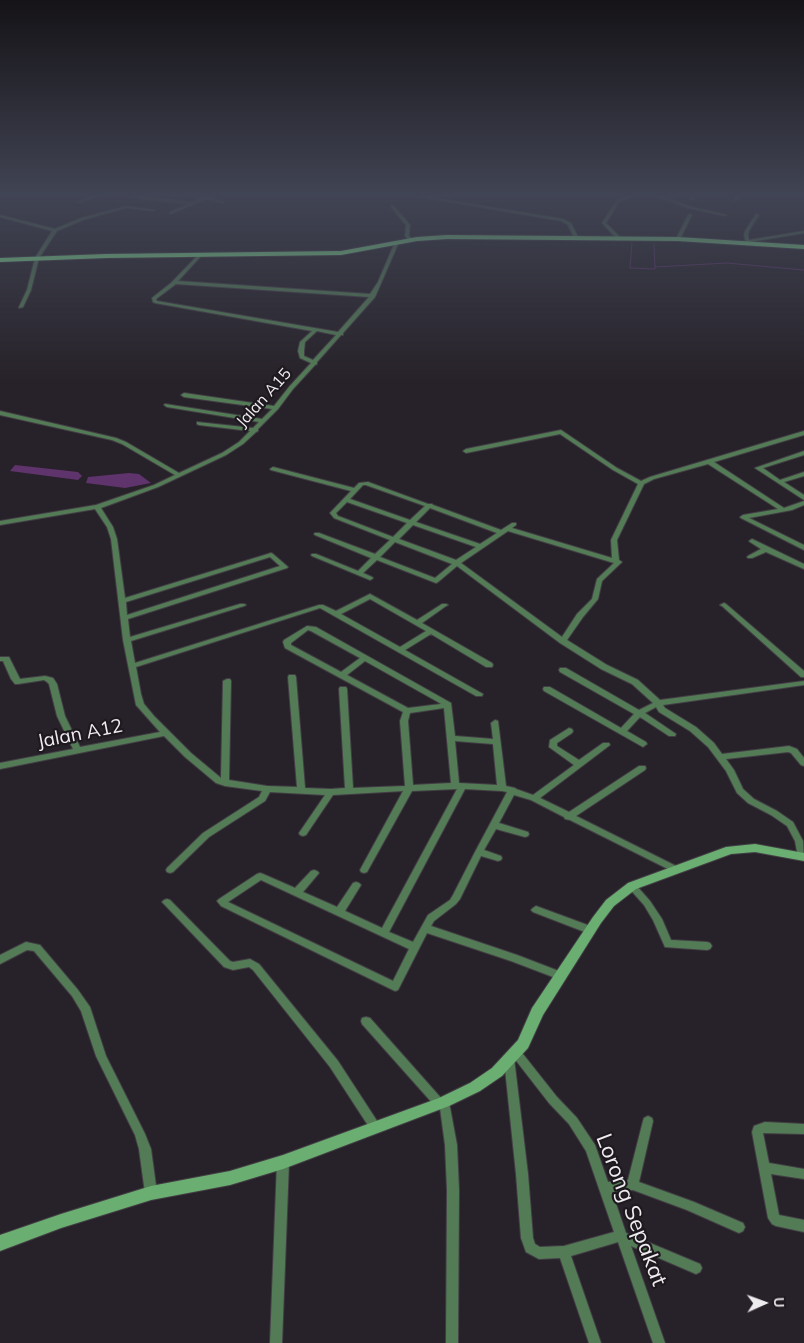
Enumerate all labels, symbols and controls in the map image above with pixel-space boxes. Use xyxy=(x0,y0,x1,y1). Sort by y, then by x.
street label: Jalan A15 xyxy=(233,365,295,431)
street label: Jalan A12 xyxy=(35,715,125,753)
street label: Lorong Sepakat xyxy=(590,1130,672,1290)
north arrow xyxy=(739,1278,789,1328)
text: U xyxy=(770,1297,788,1308)

